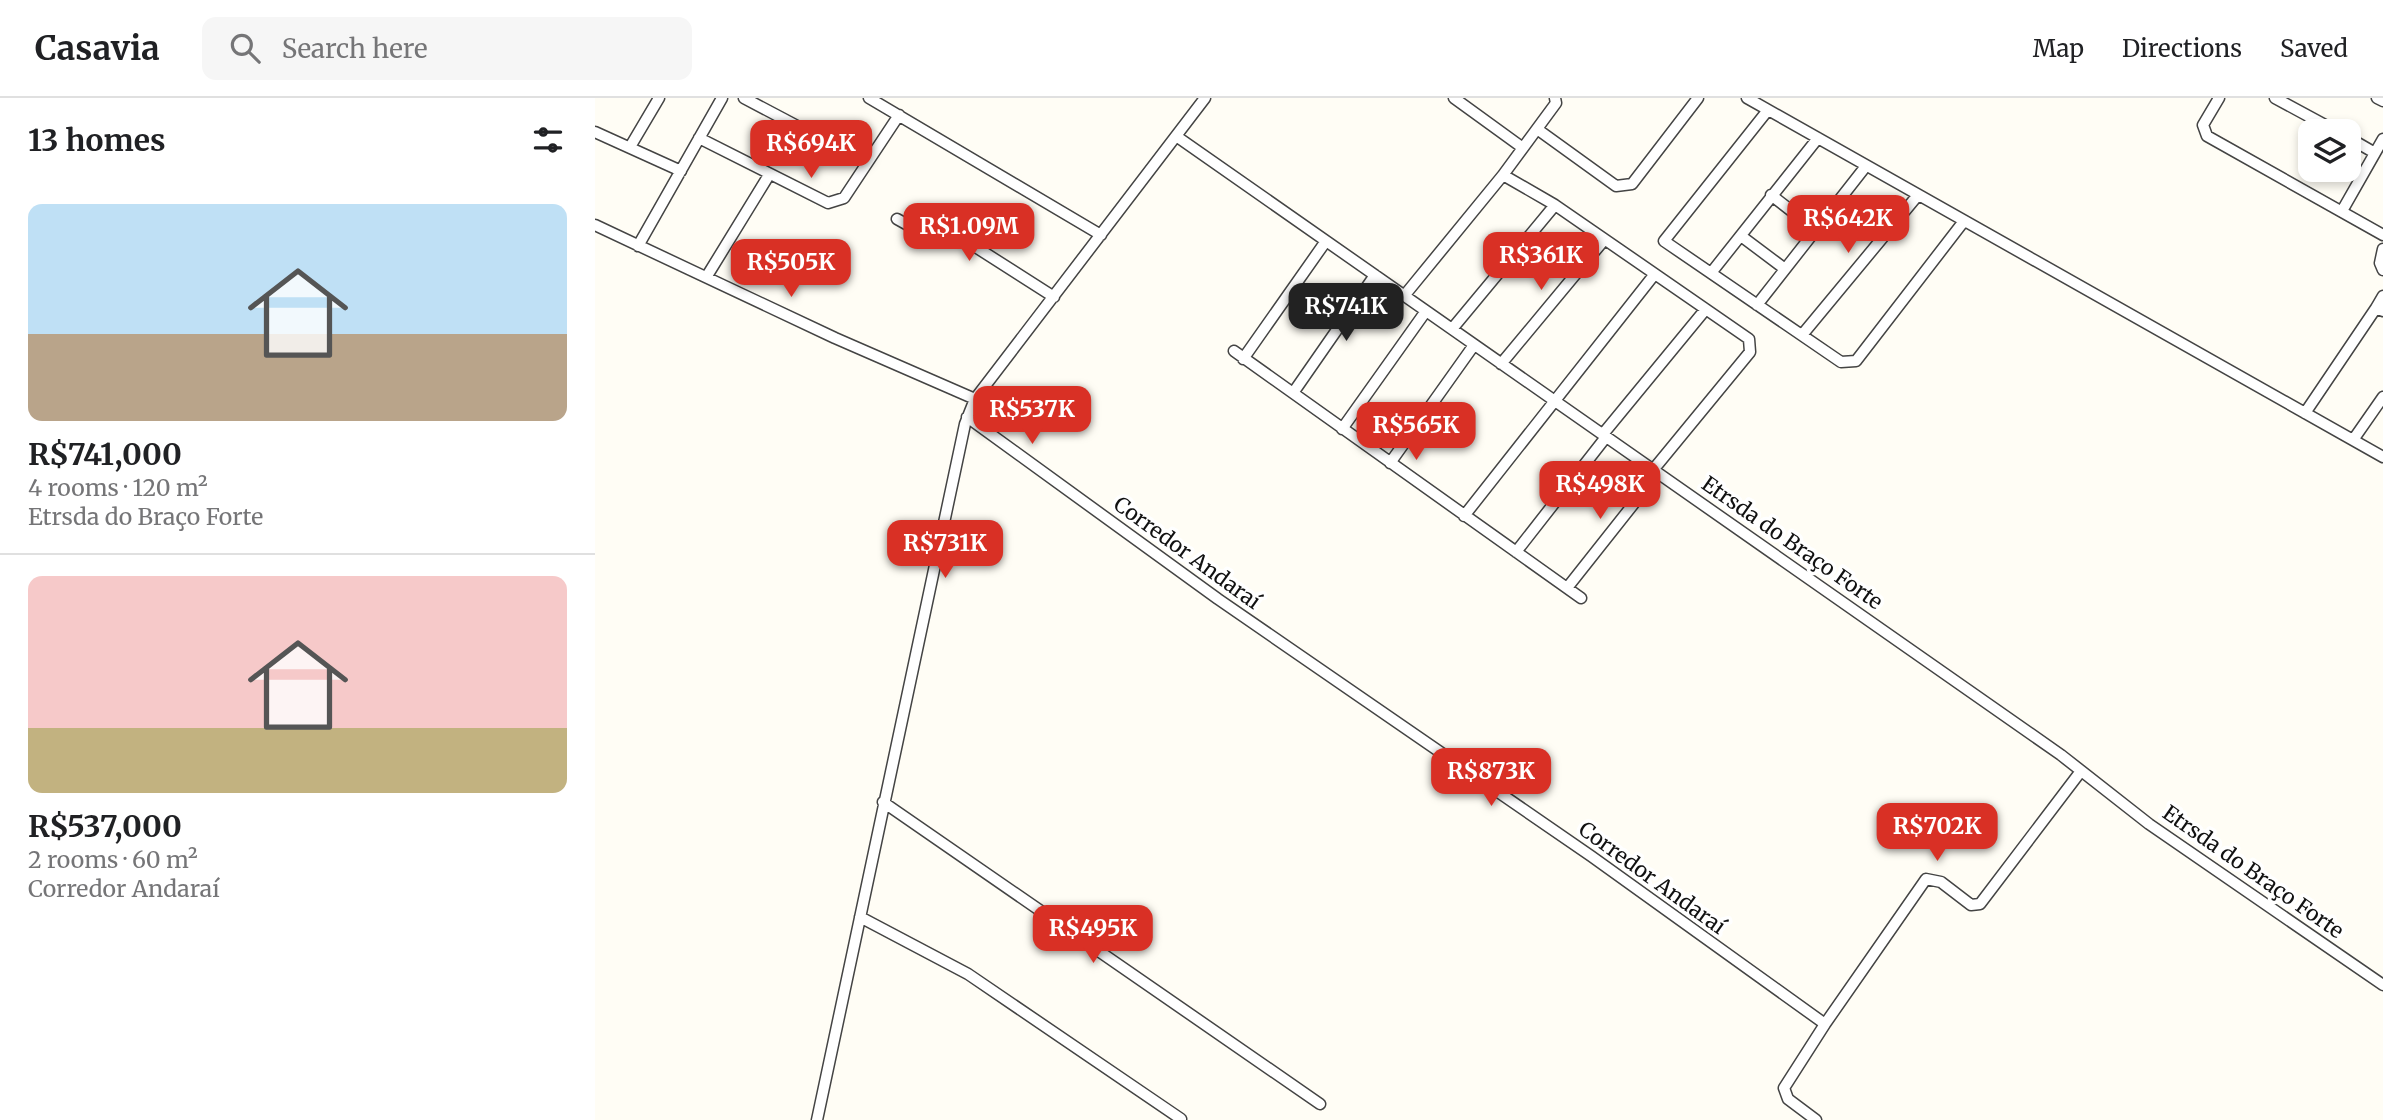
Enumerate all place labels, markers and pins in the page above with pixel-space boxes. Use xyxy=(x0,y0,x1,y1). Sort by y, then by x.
pin: R$694K xyxy=(754,120,868,180)
pin: R$642K xyxy=(1791,195,1905,255)
pin: R$1.09M xyxy=(904,204,1034,263)
pin: R$361K xyxy=(1484,232,1598,292)
pin: R$505K xyxy=(734,240,848,299)
pin: R$741K xyxy=(1289,284,1403,343)
pin: R$537K xyxy=(975,386,1089,446)
pin: R$565K xyxy=(1359,402,1473,462)
pin: R$498K xyxy=(1543,462,1657,521)
pin: R$731K xyxy=(888,520,1002,580)
pin: R$873K xyxy=(1434,748,1548,808)
pin: R$702K xyxy=(1880,804,1994,863)
pin: R$495K xyxy=(1036,906,1150,965)

